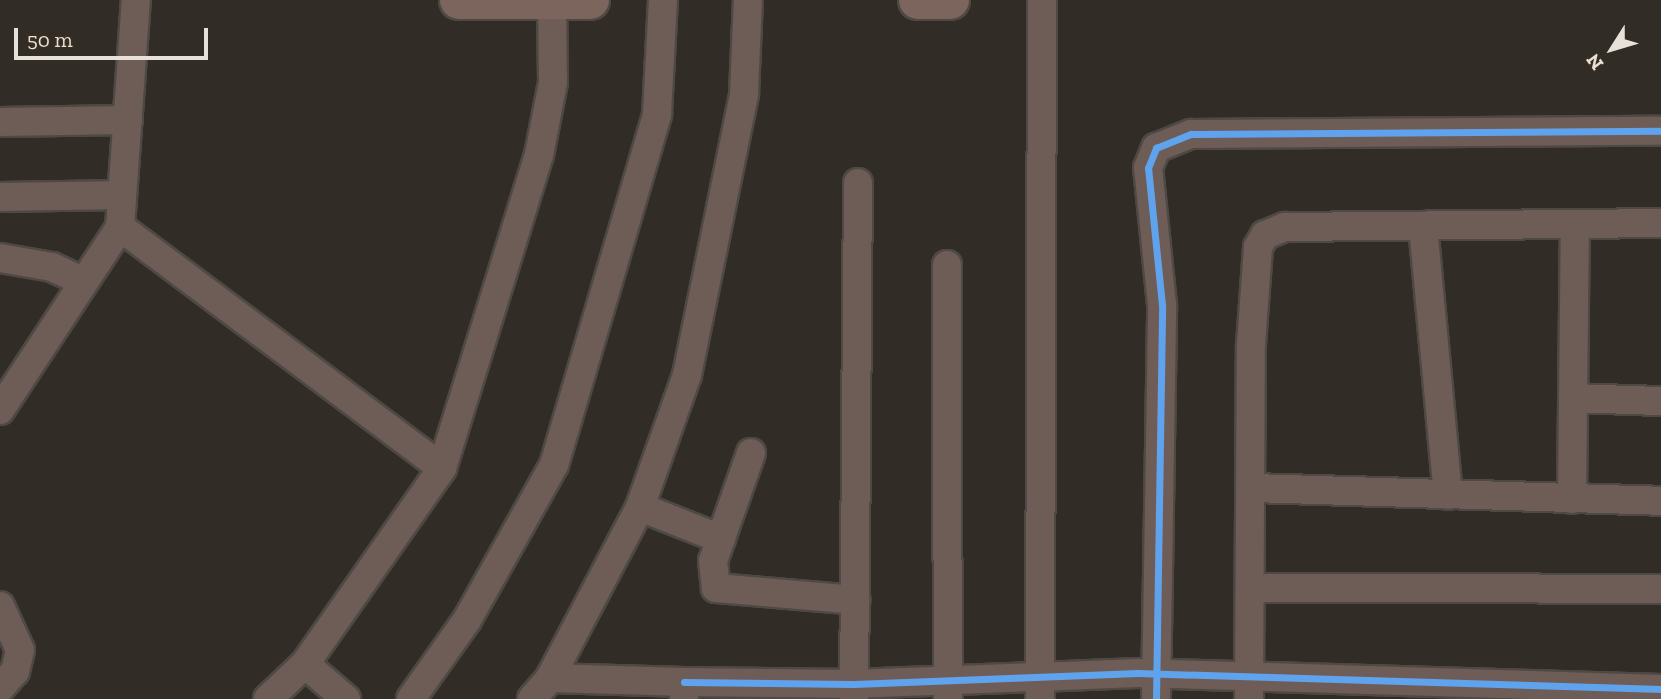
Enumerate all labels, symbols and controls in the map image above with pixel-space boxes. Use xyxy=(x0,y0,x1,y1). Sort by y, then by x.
scale bar xyxy=(18,14,212,58)
north arrow xyxy=(1577,14,1647,84)
text: 50 m xyxy=(27,27,73,52)
text: N xyxy=(1581,49,1608,75)

